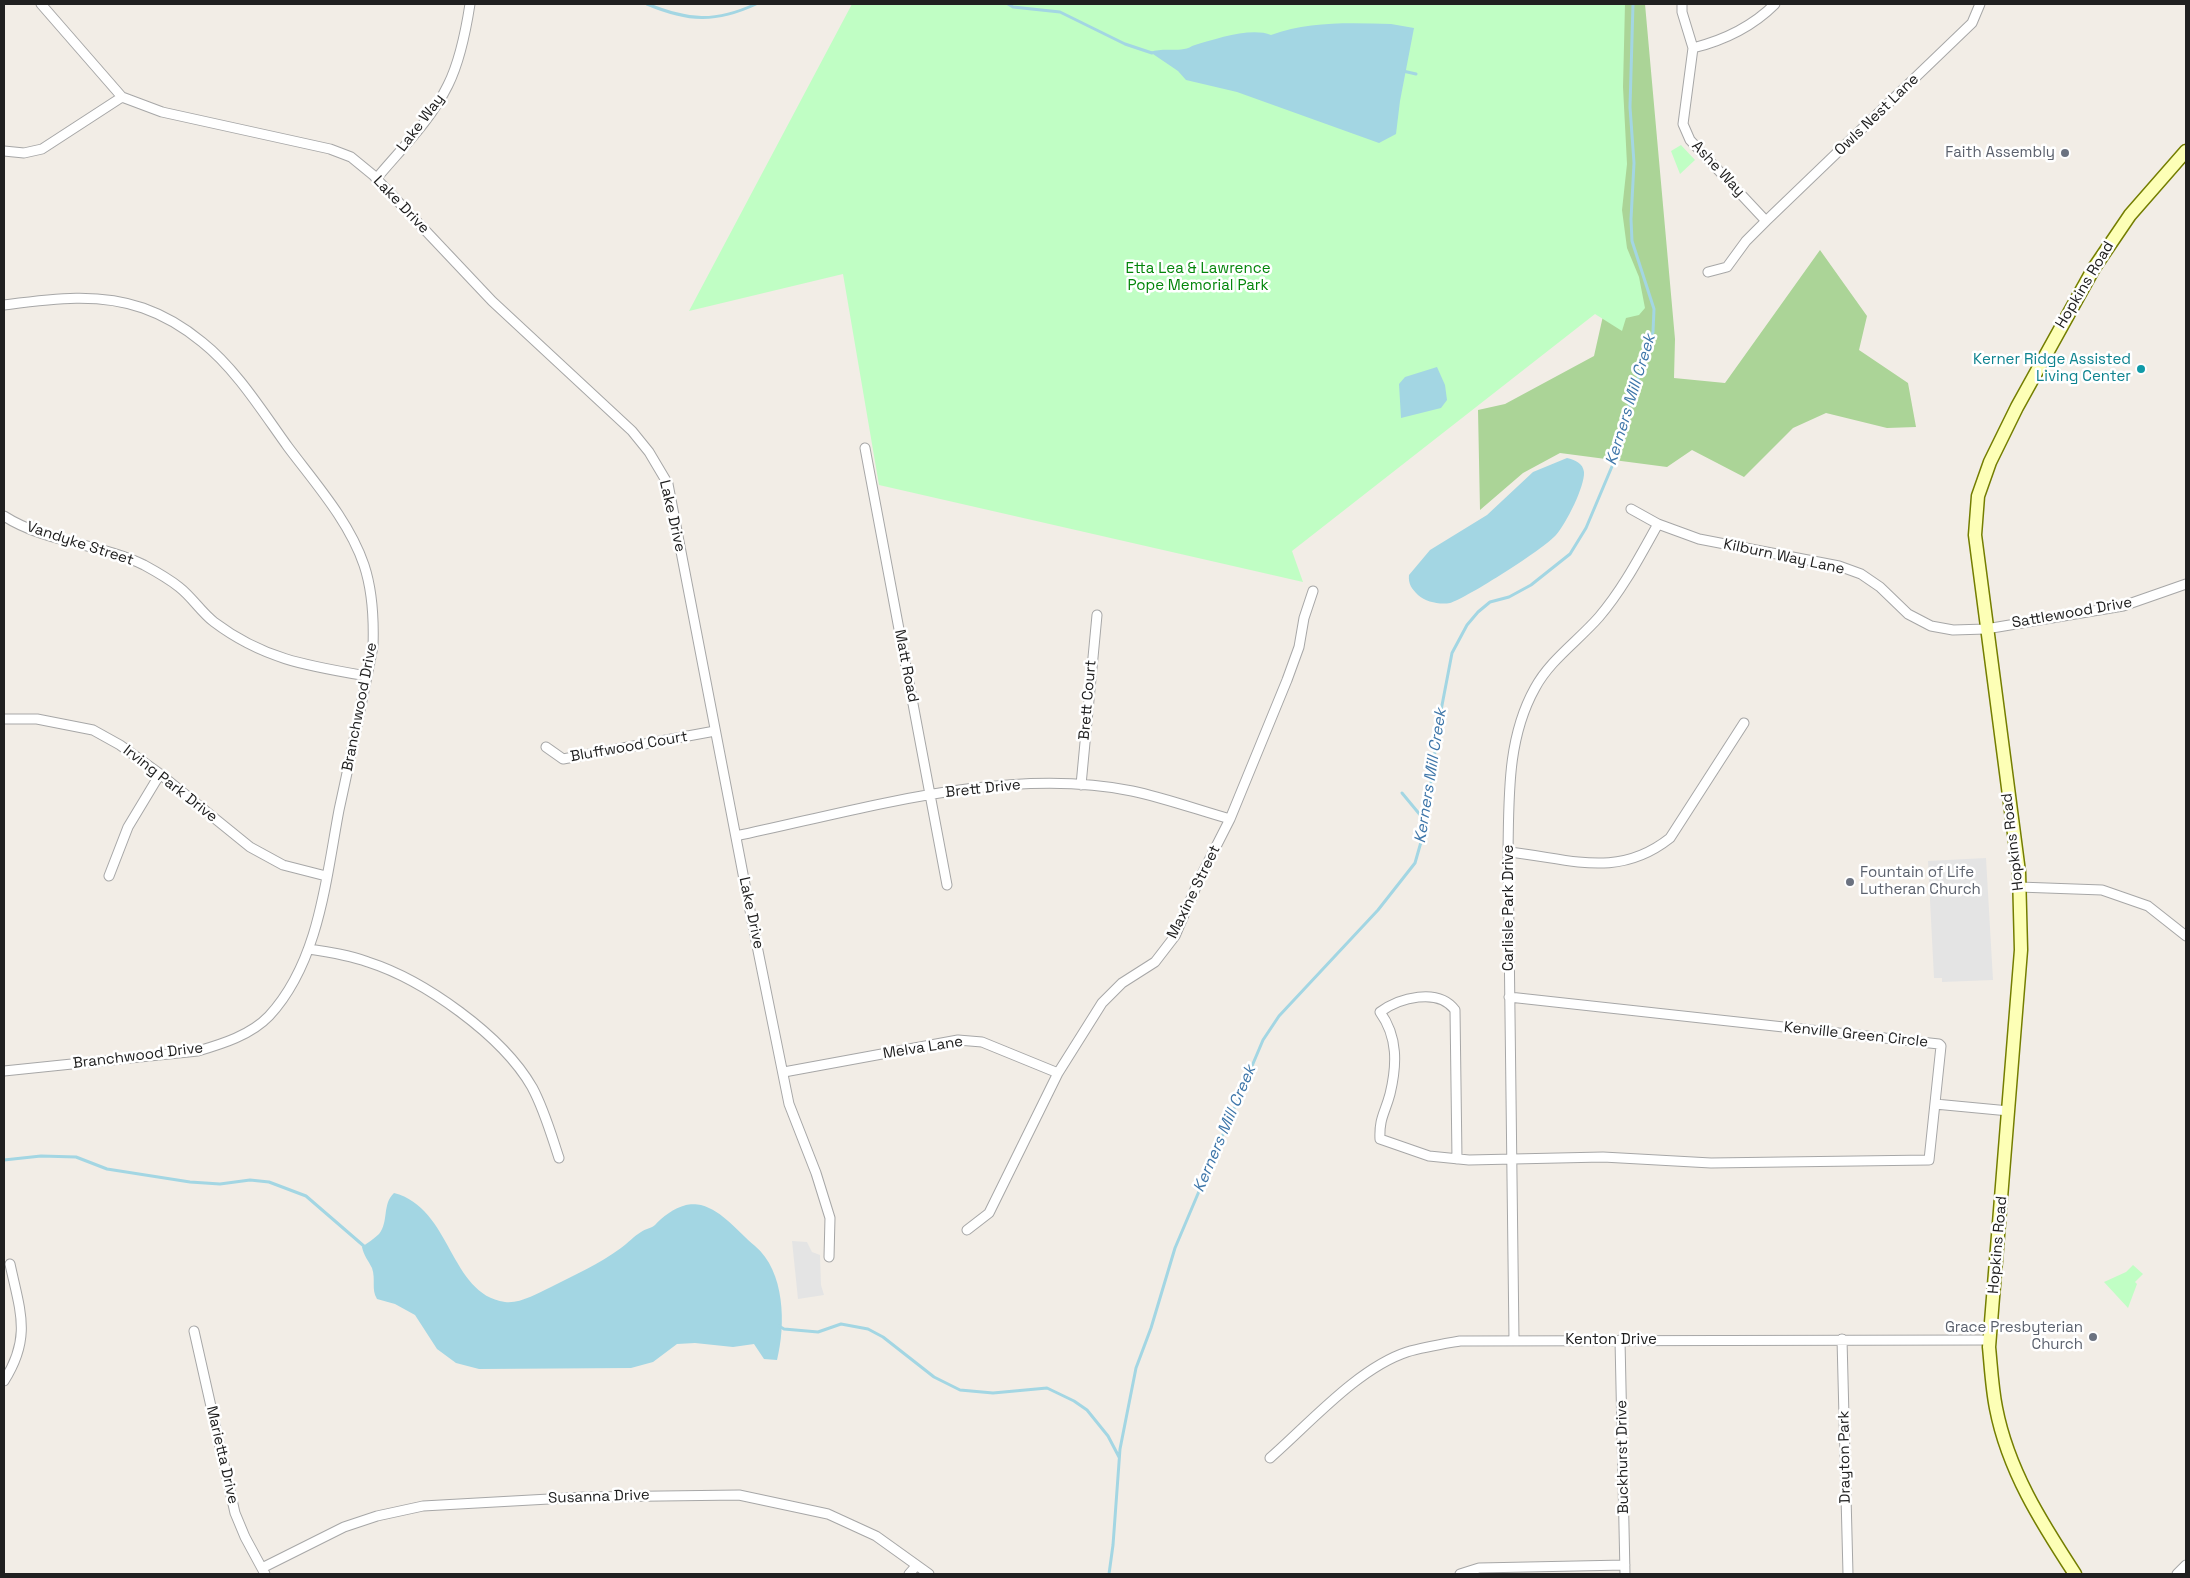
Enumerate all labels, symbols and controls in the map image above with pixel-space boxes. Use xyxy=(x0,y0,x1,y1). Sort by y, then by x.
street label: Owls Nest Lane xyxy=(1831,70,1923,160)
street label: Lake Way xyxy=(393,91,449,155)
street label: Ashe Way xyxy=(1688,137,1748,201)
place label: Faith Assembly xyxy=(1945,144,2055,162)
marker: Faith Assembly xyxy=(2059,147,2071,159)
street label: Lake Drive xyxy=(369,172,433,238)
street label: Hopkins Road xyxy=(2052,238,2118,332)
park label: Etta Lea & Lawrence Pope Memorial Park xyxy=(1125,260,1271,295)
water label: Kerners Mill Creek xyxy=(1602,332,1660,468)
place label: Kerner Ridge Assisted Living Center xyxy=(1973,351,2131,386)
marker: Kerner Ridge Assisted Living Center xyxy=(2135,363,2147,375)
street label: Lake Drive xyxy=(655,478,689,554)
street label: Vandyke Street xyxy=(24,518,136,570)
street label: Kilburn Way Lane xyxy=(1722,535,1846,579)
street label: Sattlewood Drive xyxy=(2010,594,2134,632)
street label: Matt Road xyxy=(890,628,922,704)
street label: Branchwood Drive xyxy=(339,641,381,773)
street label: Brett Court xyxy=(1076,659,1100,741)
water label: Kerners Mill Creek xyxy=(1411,707,1451,845)
street label: Bluffwood Court xyxy=(569,728,689,766)
street label: Irving Park Drive xyxy=(119,742,221,826)
street label: Brett Drive xyxy=(944,776,1022,802)
street label: Hopkins Road xyxy=(1998,792,2028,892)
street label: Maxine Street xyxy=(1164,842,1224,942)
street label: Carlisle Park Drive xyxy=(1500,845,1518,971)
place label: Fountain of Life Lutheran Church xyxy=(1860,864,1981,899)
street label: Lake Drive xyxy=(735,875,767,951)
marker: Fountain of Life Lutheran Church xyxy=(1844,876,1856,888)
street label: Kenville Green Circle xyxy=(1783,1018,1929,1052)
street label: Melva Lane xyxy=(882,1033,964,1063)
street label: Branchwood Drive xyxy=(72,1039,204,1073)
water label: Kerners Mill Creek xyxy=(1190,1063,1260,1195)
street label: Hopkins Road xyxy=(1985,1195,2011,1295)
place label: Grace Presbyterian Church xyxy=(1945,1319,2083,1354)
street label: Kenton Drive xyxy=(1565,1331,1657,1349)
marker: Grace Presbyterian Church xyxy=(2087,1331,2099,1343)
street label: Buckhurst Drive xyxy=(1613,1400,1633,1514)
street label: Marietta Drive xyxy=(202,1404,242,1506)
street label: Drayton Park xyxy=(1835,1410,1855,1504)
street label: Susanna Drive xyxy=(548,1486,650,1508)

